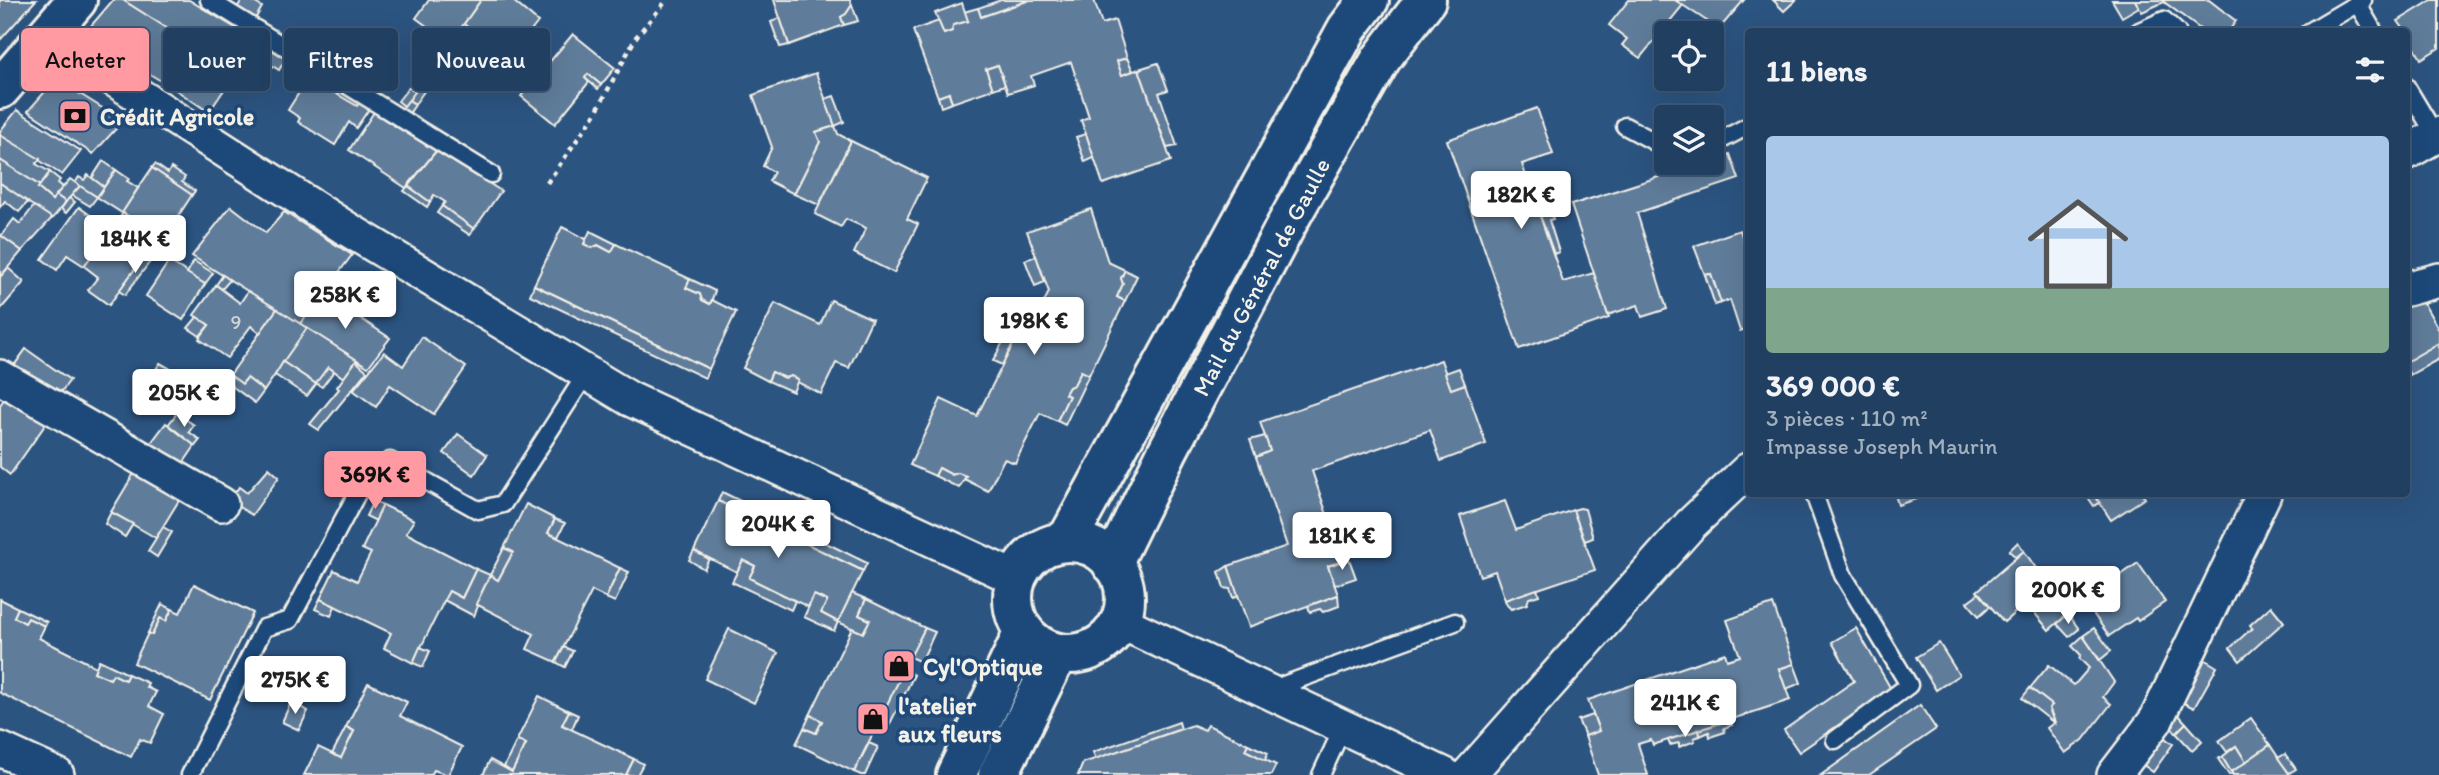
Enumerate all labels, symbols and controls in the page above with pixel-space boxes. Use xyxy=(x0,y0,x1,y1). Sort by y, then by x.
map controls xyxy=(1654,21,1724,175)
button: locate xyxy=(1654,21,1724,91)
chip: Acheter xyxy=(21,28,149,91)
chip: Louer xyxy=(163,28,270,91)
chip: Filtres xyxy=(284,28,398,91)
chip: Nouveau xyxy=(412,28,550,91)
icon: filters xyxy=(2351,51,2389,89)
text: 11 biens xyxy=(1766,52,1868,89)
bank icon: Crédit Agricole xyxy=(56,97,94,135)
place label: Crédit Agricole xyxy=(100,102,254,132)
button: layers xyxy=(1654,105,1724,175)
street label: Mail du Général de Gaulle xyxy=(1186,153,1336,401)
pin: 182K € xyxy=(1464,172,1578,231)
text: 182K € xyxy=(1487,180,1555,208)
icon: home xyxy=(2015,181,2141,307)
pin: 184K € xyxy=(78,216,192,275)
text: 184K € xyxy=(100,224,170,252)
pin: 258K € xyxy=(288,272,402,331)
text: 258K € xyxy=(310,280,380,308)
pin: 198K € xyxy=(977,298,1091,357)
text: 198K € xyxy=(1000,306,1068,334)
house number: 9 xyxy=(231,309,241,334)
text: 369 000 € xyxy=(1766,367,1900,404)
pin: 205K € xyxy=(127,370,241,429)
text: 205K € xyxy=(148,378,220,406)
text: 3 pièces · 110 m² xyxy=(1766,404,1928,432)
text: Impasse Joseph Maurin xyxy=(1766,432,1998,460)
pin: 369K € xyxy=(318,452,432,511)
text: 369K € xyxy=(340,460,410,488)
pin: 204K € xyxy=(721,500,835,560)
text: 204K € xyxy=(741,509,815,537)
pin: 181K € xyxy=(1285,512,1399,572)
text: 181K € xyxy=(1309,521,1375,549)
pin: 200K € xyxy=(2011,566,2125,626)
text: 200K € xyxy=(2031,575,2105,603)
shop icon: Cyl'Optique xyxy=(880,647,918,685)
place label: Cyl'Optique xyxy=(923,652,1043,682)
pin: 275K € xyxy=(238,656,352,716)
text: 275K € xyxy=(261,665,329,693)
pin: 241K € xyxy=(1628,680,1742,739)
text: 241K € xyxy=(1650,688,1720,716)
place label: l'atelier aux fleurs xyxy=(898,691,1002,748)
shop icon: l'atelier aux fleurs xyxy=(854,700,892,738)

